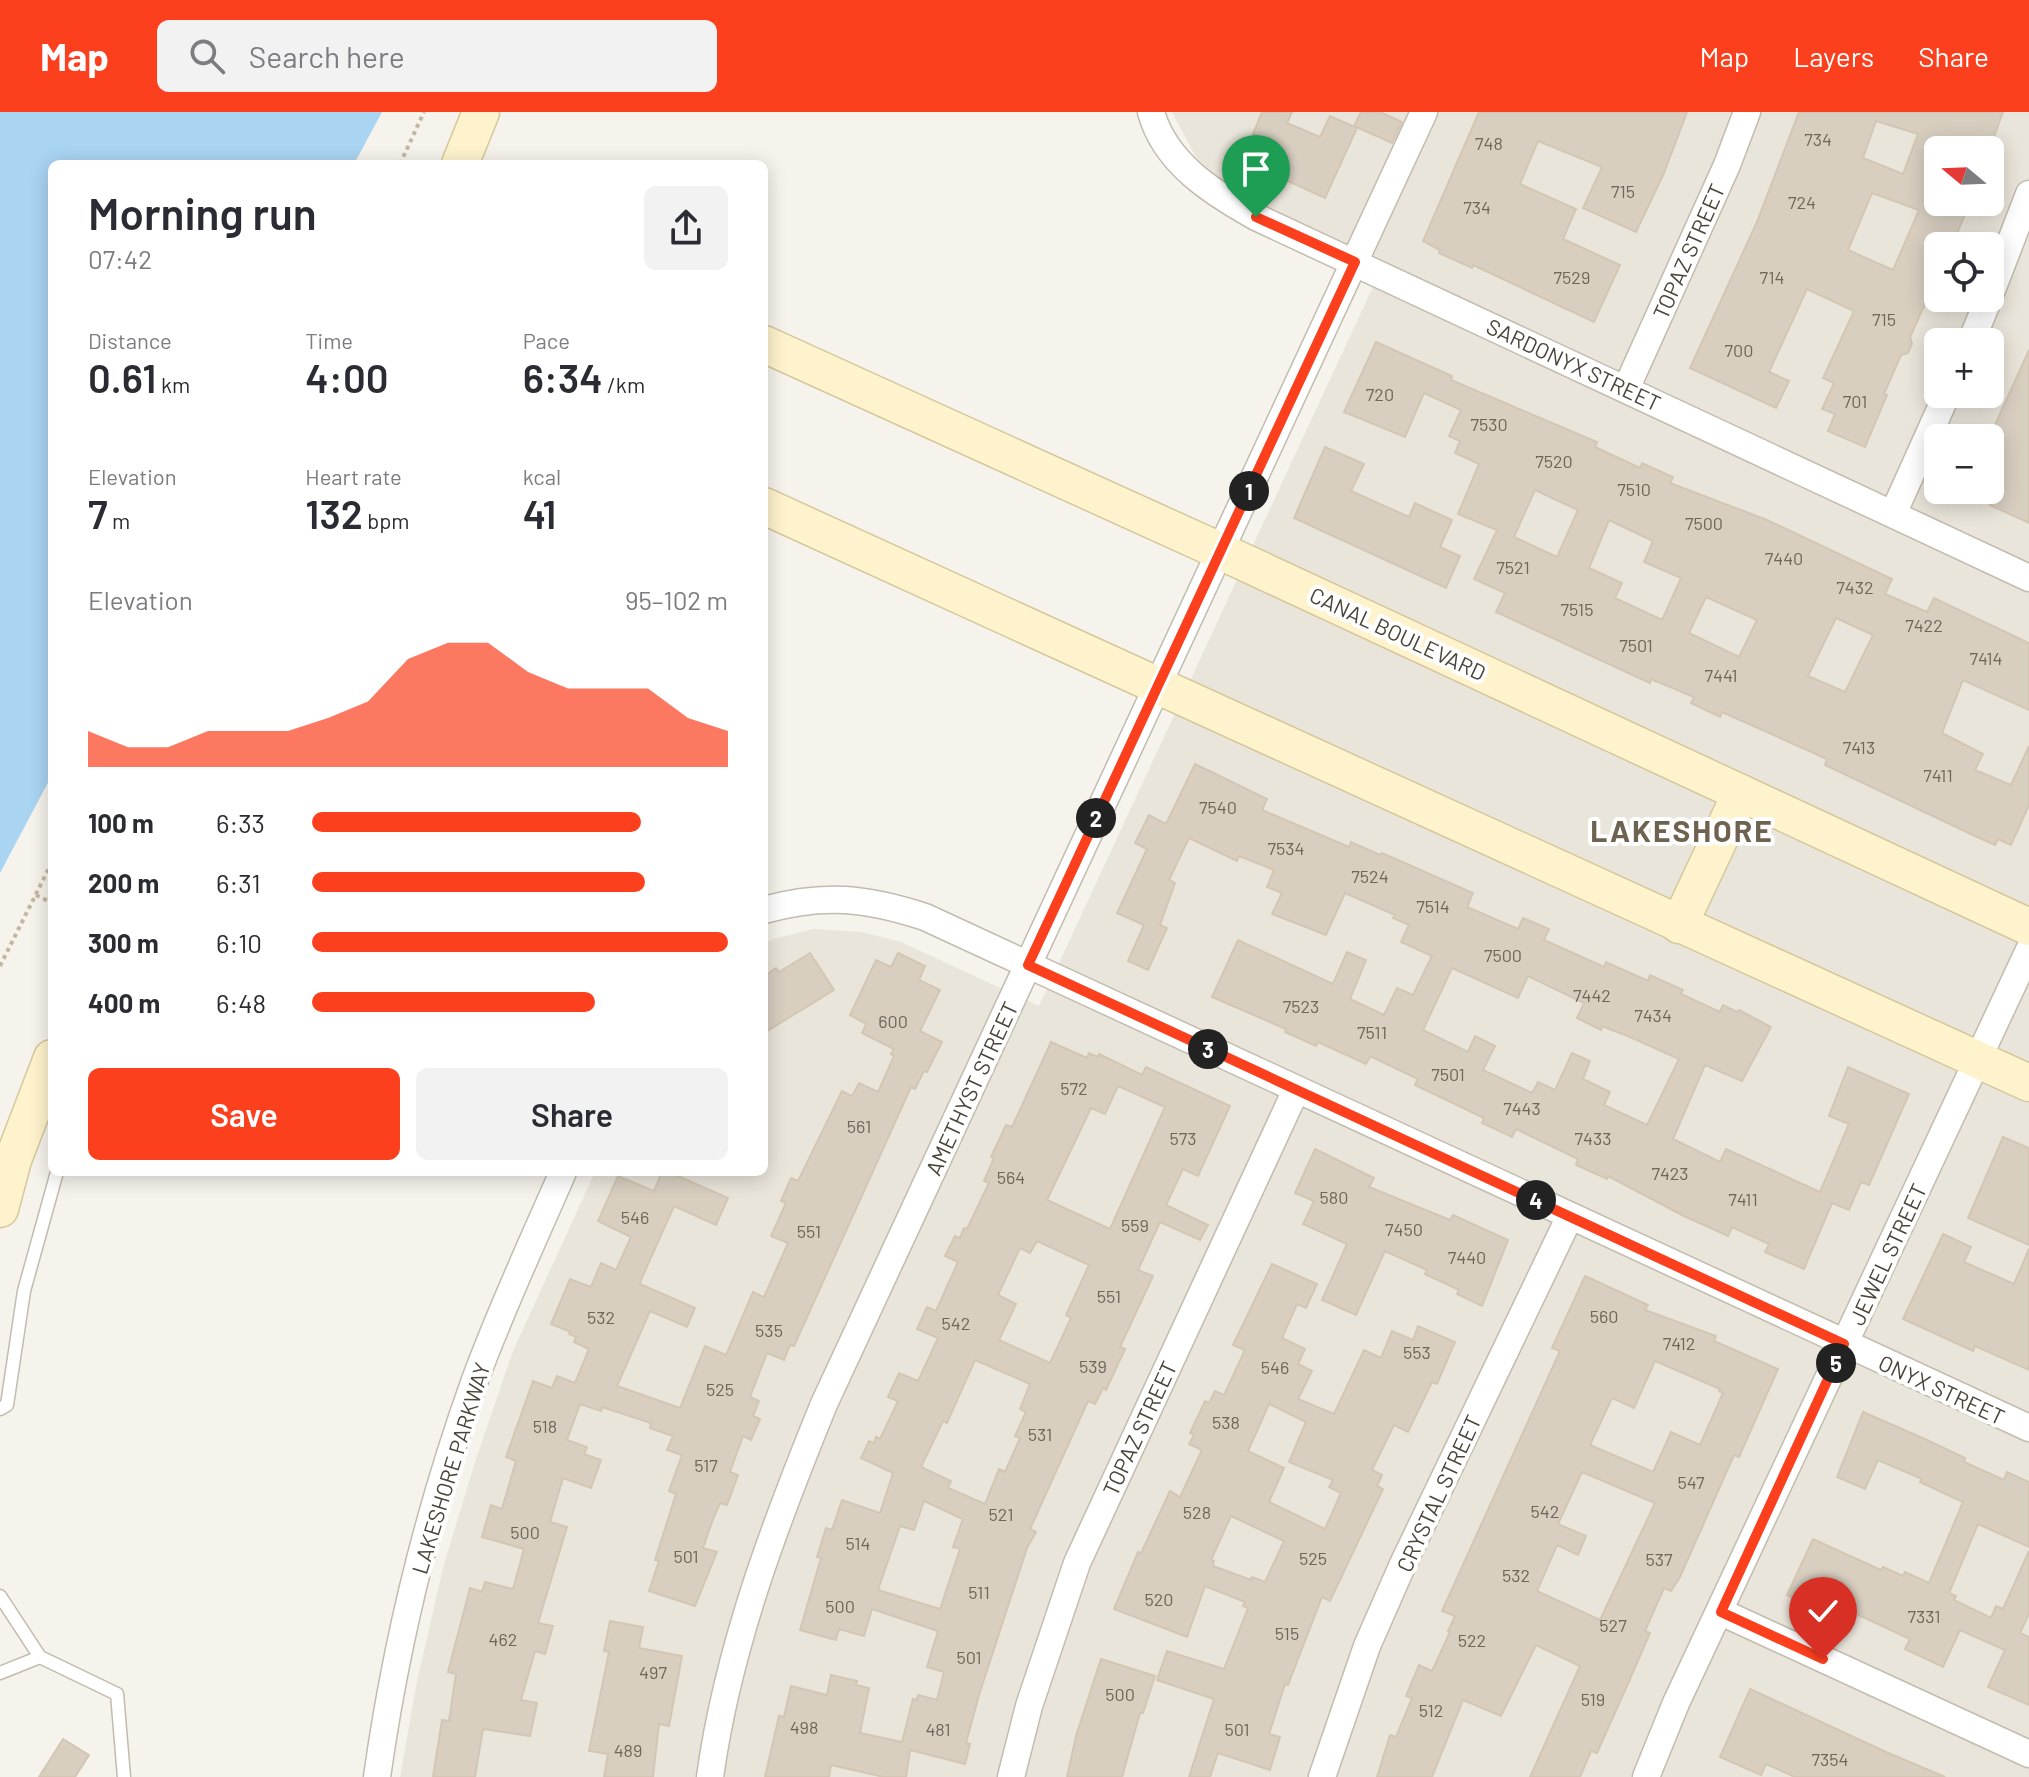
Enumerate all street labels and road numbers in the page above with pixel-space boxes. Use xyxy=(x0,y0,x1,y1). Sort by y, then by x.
street label: TOPAZ STREET xyxy=(1647,179,1729,323)
street label: SARDONYX STREET xyxy=(1483,312,1665,416)
street label: CANAL BOULEVARD xyxy=(1306,581,1490,685)
street label: AMETHYST STREET xyxy=(919,997,1023,1179)
street label: JEWEL STREET xyxy=(1843,1179,1931,1329)
street label: ONYX STREET xyxy=(1875,1348,2009,1430)
street label: TOPAZ STREET xyxy=(1096,1357,1182,1499)
street label: LAKESHORE PARKWAY xyxy=(405,1359,495,1577)
street label: CRYSTAL STREET xyxy=(1390,1410,1486,1576)

